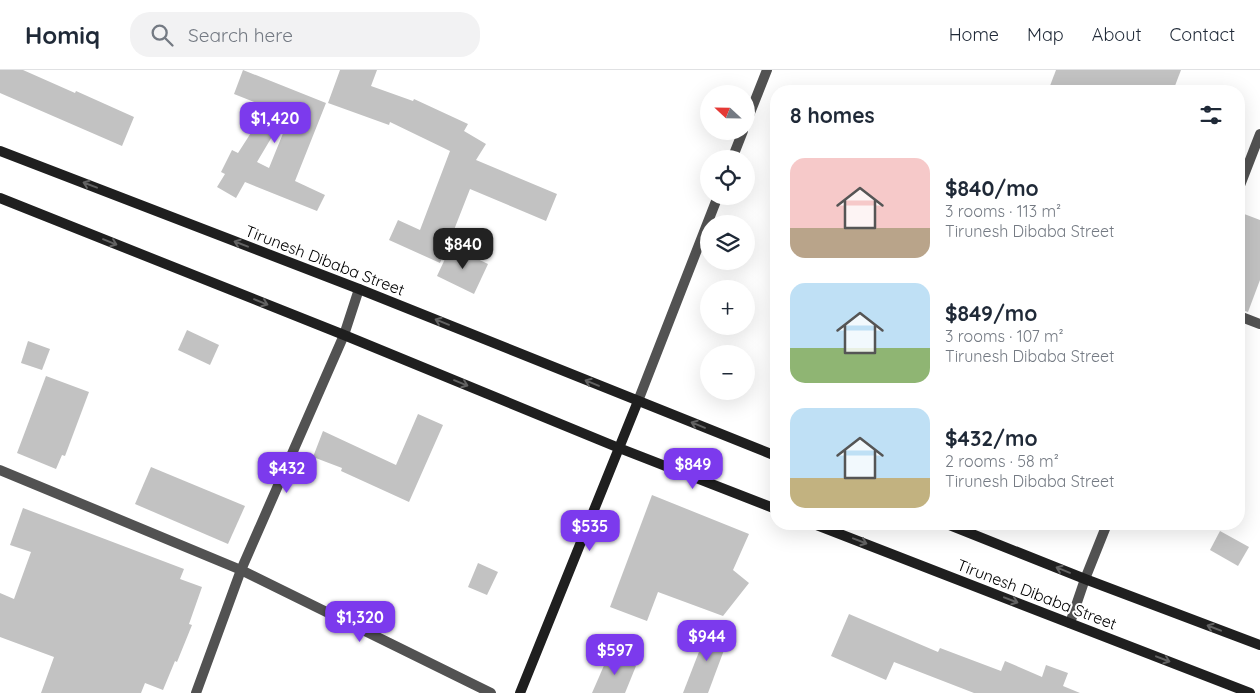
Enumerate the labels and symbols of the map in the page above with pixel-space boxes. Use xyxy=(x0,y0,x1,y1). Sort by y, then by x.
north arrow xyxy=(700,85,755,140)
pin: $1,420 xyxy=(234,102,316,144)
one-way arrow xyxy=(83,180,98,189)
street label: Tirunesh Dibaba Street xyxy=(242,220,408,300)
pin: $840 xyxy=(433,228,493,270)
one-way arrow xyxy=(102,238,117,247)
one-way arrow xyxy=(234,239,250,248)
one-way arrow xyxy=(253,298,269,307)
one-way arrow xyxy=(434,317,449,326)
one-way arrow xyxy=(453,378,468,388)
one-way arrow xyxy=(585,378,600,387)
one-way arrow xyxy=(691,420,707,429)
pin: $849 xyxy=(663,448,723,490)
pin: $432 xyxy=(257,452,317,494)
pin: $535 xyxy=(560,510,620,552)
one-way arrow xyxy=(852,538,867,547)
street label: Tirunesh Dibaba Street xyxy=(954,554,1120,634)
one-way arrow xyxy=(1056,564,1071,574)
one-way arrow xyxy=(1003,596,1018,605)
pin: $1,320 xyxy=(319,600,401,643)
pin: $944 xyxy=(677,620,737,662)
one-way arrow xyxy=(1207,623,1223,632)
pin: $597 xyxy=(585,634,645,676)
one-way arrow xyxy=(1154,655,1170,664)

